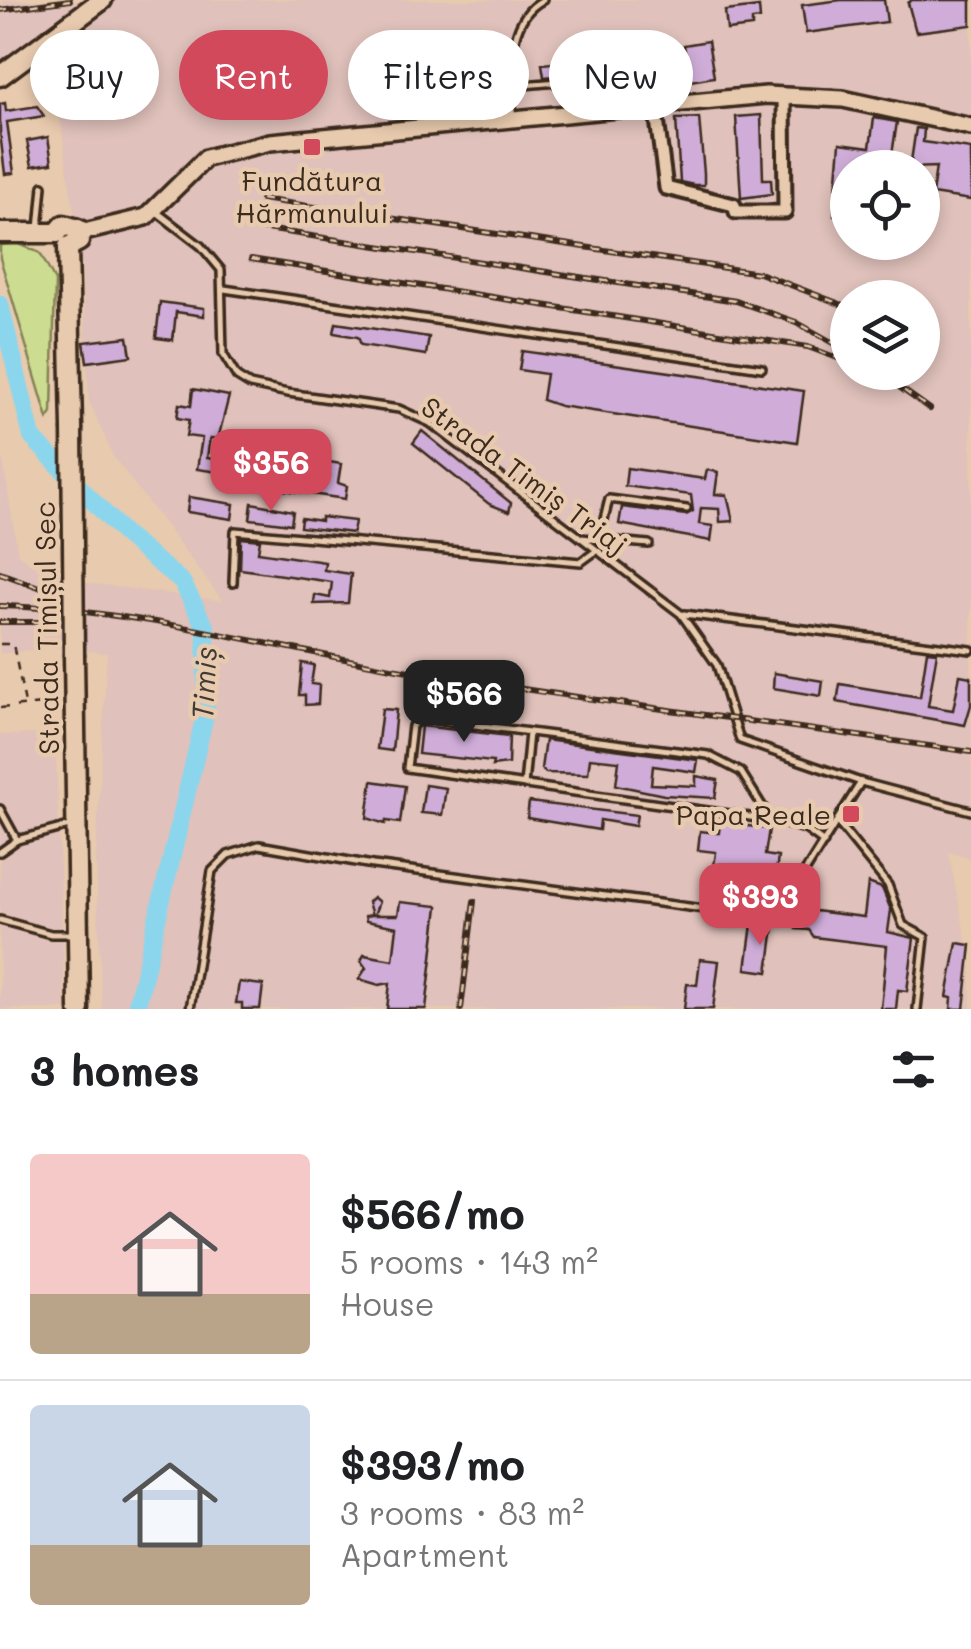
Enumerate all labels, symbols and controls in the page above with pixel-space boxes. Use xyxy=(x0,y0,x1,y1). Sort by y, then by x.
chip: Buy xyxy=(30,30,159,120)
chip: Rent xyxy=(179,30,328,120)
chip: Filters xyxy=(348,30,529,120)
chip: New xyxy=(549,30,693,120)
marker: Fundătura Hărmanului xyxy=(301,136,323,158)
map controls xyxy=(830,150,940,390)
button: locate xyxy=(830,150,940,260)
place label: Fundătura Hărmanului xyxy=(236,162,388,230)
button: layers xyxy=(830,280,940,390)
street label: Strada Timiș Triaj xyxy=(414,388,635,563)
pin: $356 xyxy=(212,429,330,514)
text: $356 xyxy=(232,440,310,482)
street label: Strada Timișul Sec xyxy=(26,501,67,755)
water label: Timiș xyxy=(181,645,226,721)
pin: $566 xyxy=(405,660,523,745)
text: $566 xyxy=(425,671,503,713)
place label: Papa Reale xyxy=(676,796,831,832)
marker: Papa Reale xyxy=(840,803,862,825)
pin: $393 xyxy=(701,863,819,948)
text: $393 xyxy=(721,874,799,916)
text: 3 homes xyxy=(30,1042,200,1097)
icon: filters xyxy=(886,1042,941,1097)
text: $566/mo xyxy=(340,1185,525,1240)
icon: home xyxy=(110,1194,230,1314)
text: 5 rooms · 143 m² xyxy=(340,1240,598,1282)
text: House xyxy=(340,1282,435,1324)
text: $393/mo xyxy=(340,1436,525,1491)
icon: home xyxy=(110,1445,230,1565)
text: 3 rooms · 83 m² xyxy=(340,1491,584,1533)
text: Apartment xyxy=(340,1533,509,1575)

